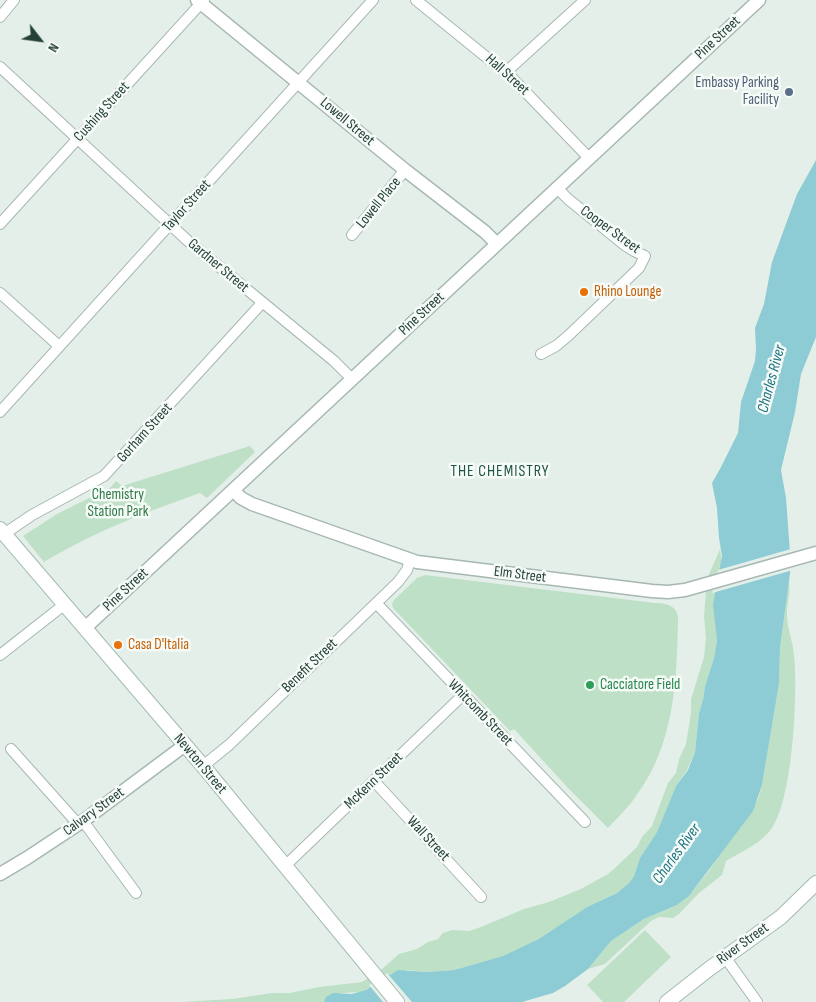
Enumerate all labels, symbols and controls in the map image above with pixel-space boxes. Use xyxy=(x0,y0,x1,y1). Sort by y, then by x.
street label: Pine Street xyxy=(692,12,744,64)
north arrow xyxy=(15,15,65,65)
text: N xyxy=(44,40,63,55)
street label: Hall Street xyxy=(481,51,533,99)
place label: Embassy Parking Facility xyxy=(695,74,779,109)
street label: Cushing Street xyxy=(70,78,134,146)
marker: Embassy Parking Facility xyxy=(783,86,795,98)
street label: Lowell Street xyxy=(316,94,378,150)
street label: Lowell Place xyxy=(353,174,405,232)
street label: Taylor Street xyxy=(159,176,215,236)
street label: Cooper Street xyxy=(576,202,644,258)
street label: Gardner Street xyxy=(184,235,252,297)
place label: Rhino Lounge xyxy=(594,283,661,301)
marker: Rhino Lounge xyxy=(578,286,590,298)
street label: Pine Street xyxy=(396,288,448,340)
water label: Charles River xyxy=(754,343,790,415)
street label: Gorham Street xyxy=(114,400,176,466)
district label: THE CHEMISTRY xyxy=(449,462,551,482)
park label: Chemistry Station Park xyxy=(87,486,149,521)
street label: Elm Street xyxy=(493,563,547,587)
street label: Pine Street xyxy=(100,564,152,616)
street label: Benefit Street xyxy=(278,635,342,697)
place label: Casa D'Italia xyxy=(128,636,189,654)
marker: Casa D'Italia xyxy=(112,639,124,651)
street label: Whitcomb Street xyxy=(444,676,516,750)
place label: Cacciatore Field xyxy=(600,676,680,694)
marker: Cacciatore Field xyxy=(584,679,596,691)
street label: Newton Street xyxy=(170,730,230,798)
street label: McKenn Street xyxy=(341,749,407,813)
street label: Calvary Street xyxy=(60,784,128,840)
street label: Wall Street xyxy=(403,813,453,865)
water label: Charles River xyxy=(649,820,705,888)
street label: River Street xyxy=(714,919,772,969)

